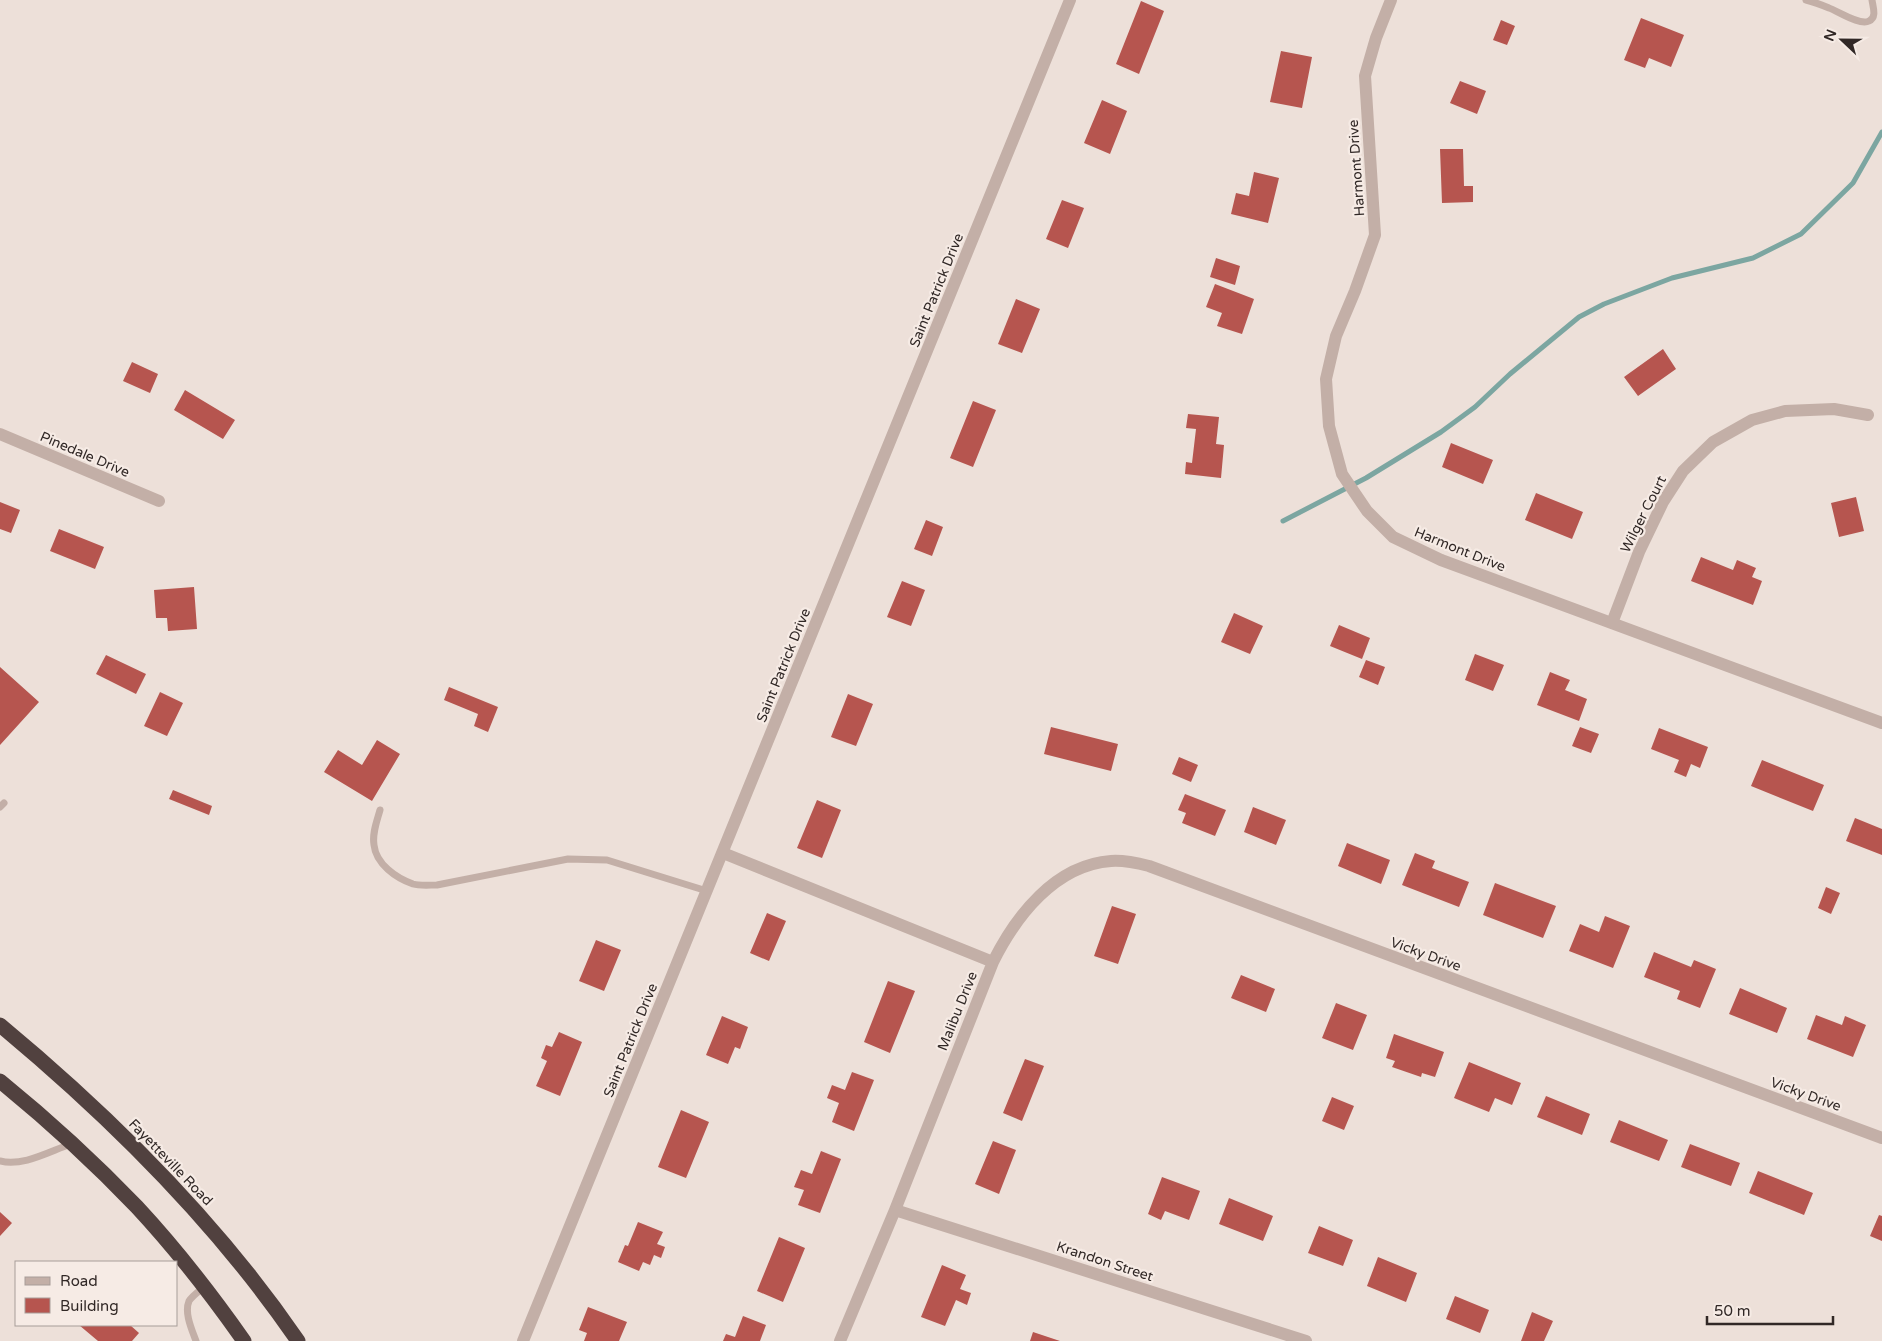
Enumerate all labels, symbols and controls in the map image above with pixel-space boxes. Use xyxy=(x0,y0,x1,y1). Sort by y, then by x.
north arrow xyxy=(1817,15,1867,65)
text: N xyxy=(1820,27,1840,44)
street label: Harmont Drive xyxy=(1345,119,1368,217)
street label: Saint Patrick Drive xyxy=(906,231,967,350)
street label: Pinedale Drive xyxy=(38,428,132,481)
street label: Wilger Court xyxy=(1617,472,1670,556)
street label: Harmont Drive xyxy=(1412,523,1508,576)
street label: Saint Patrick Drive xyxy=(753,606,814,725)
street label: Vicky Drive xyxy=(1388,934,1463,975)
street label: Malibu Drive xyxy=(934,969,981,1053)
street label: Saint Patrick Drive xyxy=(600,981,661,1100)
street label: Vicky Drive xyxy=(1768,1074,1843,1115)
street label: Fayetteville Road xyxy=(125,1116,216,1209)
street label: Krandon Street xyxy=(1054,1238,1156,1285)
legend xyxy=(15,1261,178,1326)
text: Road xyxy=(60,1272,98,1290)
scale bar xyxy=(1707,1294,1833,1326)
text: Building xyxy=(60,1297,119,1315)
text: 50 m xyxy=(1714,1302,1751,1320)

